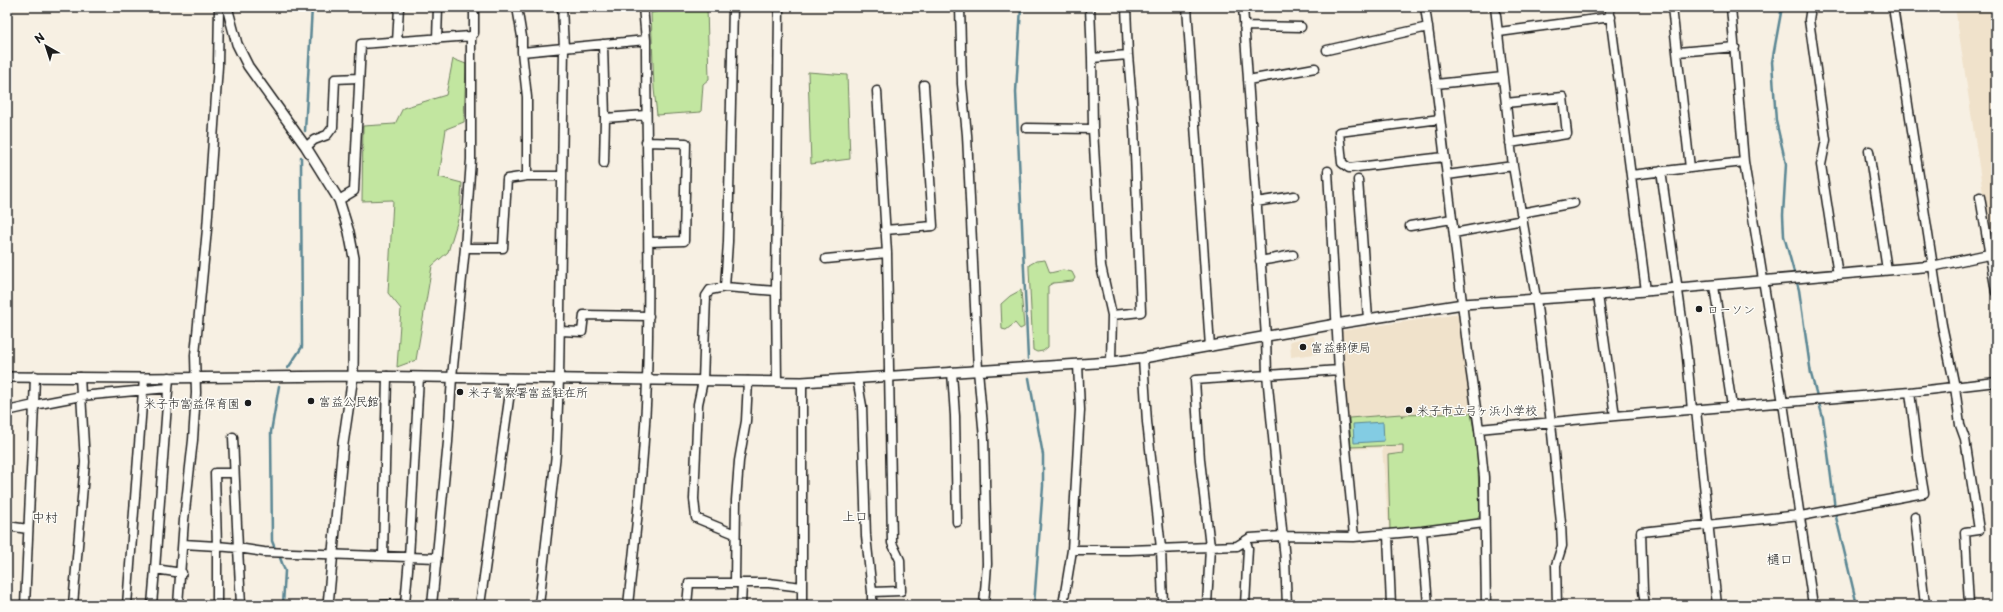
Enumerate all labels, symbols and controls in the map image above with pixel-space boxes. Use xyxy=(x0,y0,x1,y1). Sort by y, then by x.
north arrow xyxy=(26,26,66,66)
text: N xyxy=(31,28,48,47)
place label: ローソン xyxy=(1707,300,1755,318)
marker: ローソン xyxy=(1694,304,1704,314)
place label: 富益郵便局 xyxy=(1311,338,1371,356)
marker: 富益郵便局 xyxy=(1298,342,1308,352)
place label: 米子警察署富益駐在所 xyxy=(468,383,588,401)
marker: 米子警察署富益駐在所 xyxy=(455,387,465,397)
place label: 富益公民館 xyxy=(319,392,379,410)
place label: 米子市富益保育園 xyxy=(144,394,240,412)
marker: 富益公民館 xyxy=(306,396,316,406)
marker: 米子市富益保育園 xyxy=(243,398,253,408)
place label: 米子市立弓ヶ浜小学校 xyxy=(1417,401,1537,419)
marker: 米子市立弓ヶ浜小学校 xyxy=(1404,405,1414,415)
district label: 上口 xyxy=(842,506,868,525)
district label: 中村 xyxy=(32,507,58,526)
district label: 樋口 xyxy=(1767,549,1793,568)

